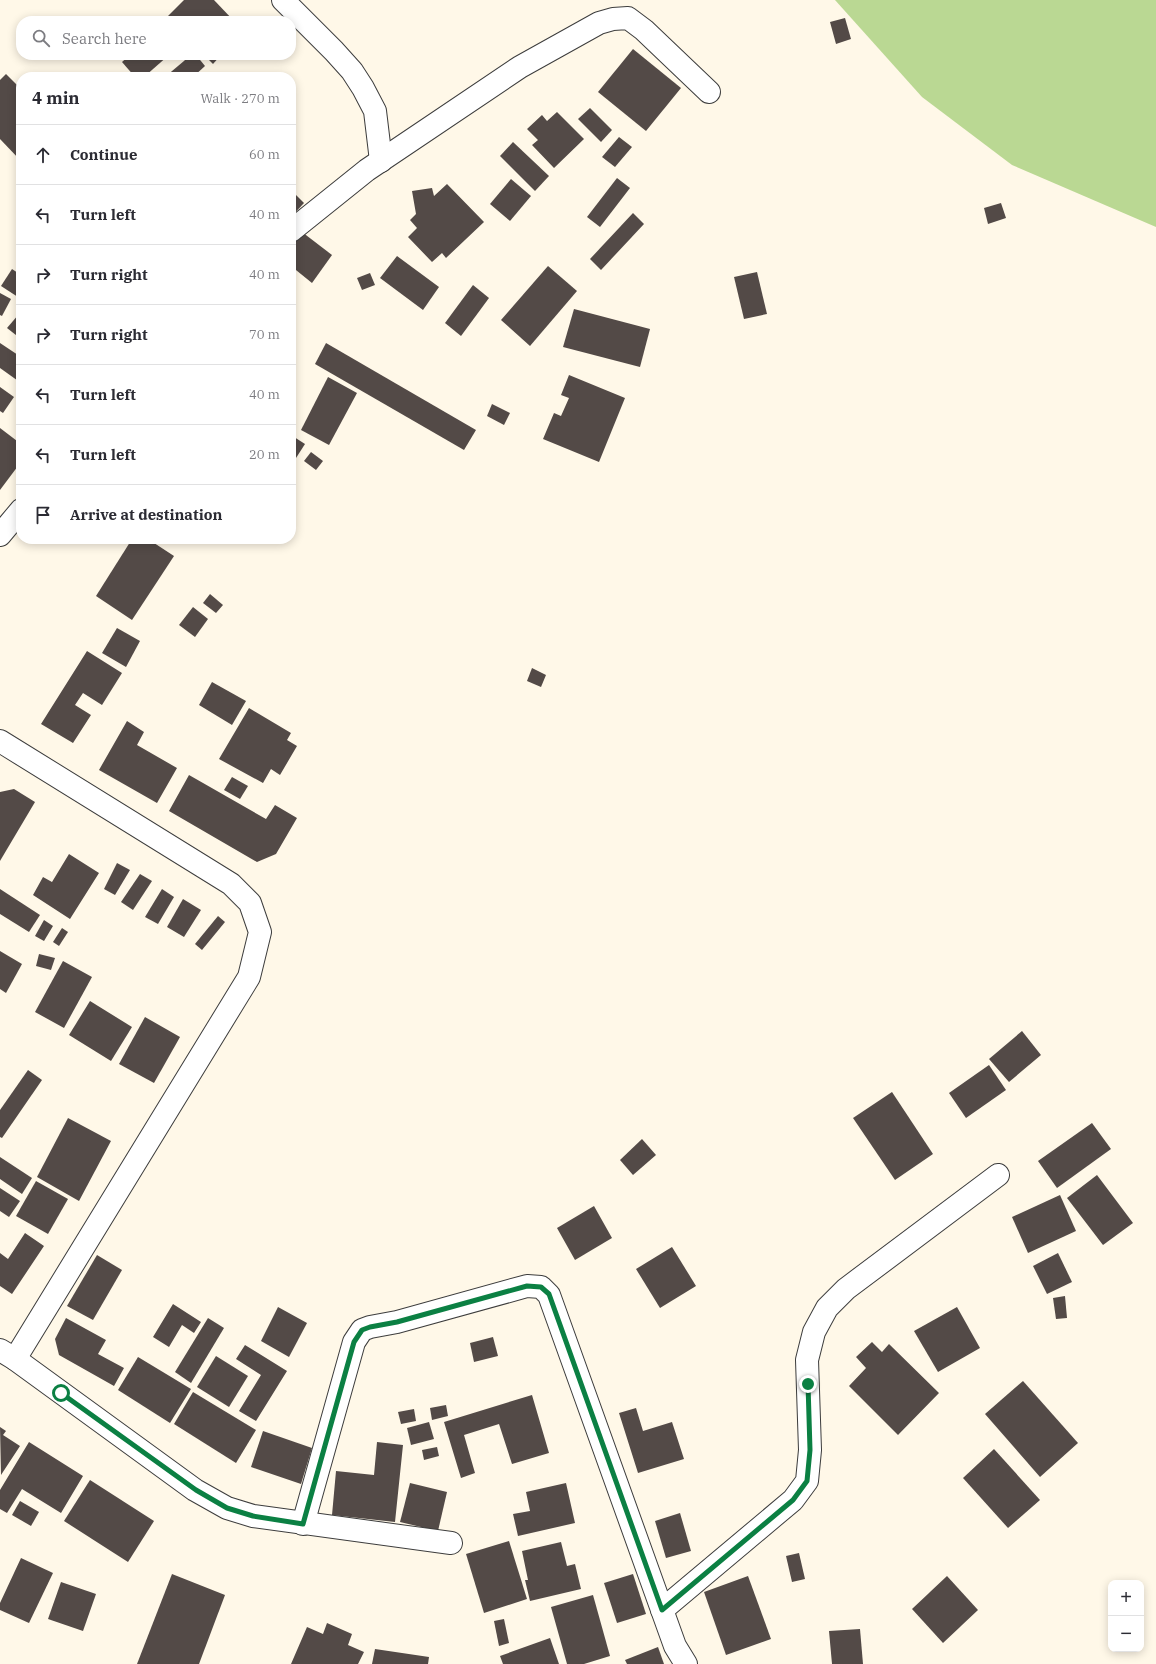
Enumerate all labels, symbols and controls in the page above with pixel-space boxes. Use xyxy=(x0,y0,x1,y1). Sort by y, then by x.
search box xyxy=(16,16,296,60)
icon: search xyxy=(30,27,52,49)
text: Search here xyxy=(62,29,147,48)
text: 4 min xyxy=(32,87,80,109)
text: Walk · 270 m xyxy=(201,90,280,107)
icon: ahead xyxy=(32,144,54,166)
text: Continue xyxy=(70,145,137,164)
text: 60 m xyxy=(249,146,280,163)
icon: left xyxy=(32,204,54,226)
text: Turn left xyxy=(70,205,136,224)
text: 40 m xyxy=(249,206,280,223)
icon: right xyxy=(32,264,54,286)
text: Turn right xyxy=(70,265,148,284)
text: 40 m xyxy=(249,266,280,283)
icon: right xyxy=(32,324,54,346)
text: Turn right xyxy=(70,325,148,344)
text: 70 m xyxy=(249,326,280,343)
icon: left xyxy=(32,384,54,406)
text: Turn left xyxy=(70,385,136,404)
text: 40 m xyxy=(249,386,280,403)
icon: left xyxy=(32,444,54,466)
text: Turn left xyxy=(70,445,136,464)
text: 20 m xyxy=(249,446,280,463)
icon: arrive xyxy=(32,504,54,526)
text: Arrive at destination xyxy=(70,505,222,524)
route end xyxy=(799,1375,817,1393)
route start xyxy=(52,1384,70,1402)
map controls xyxy=(1108,1580,1144,1652)
button: + xyxy=(1108,1580,1144,1616)
button: − xyxy=(1108,1616,1144,1652)

